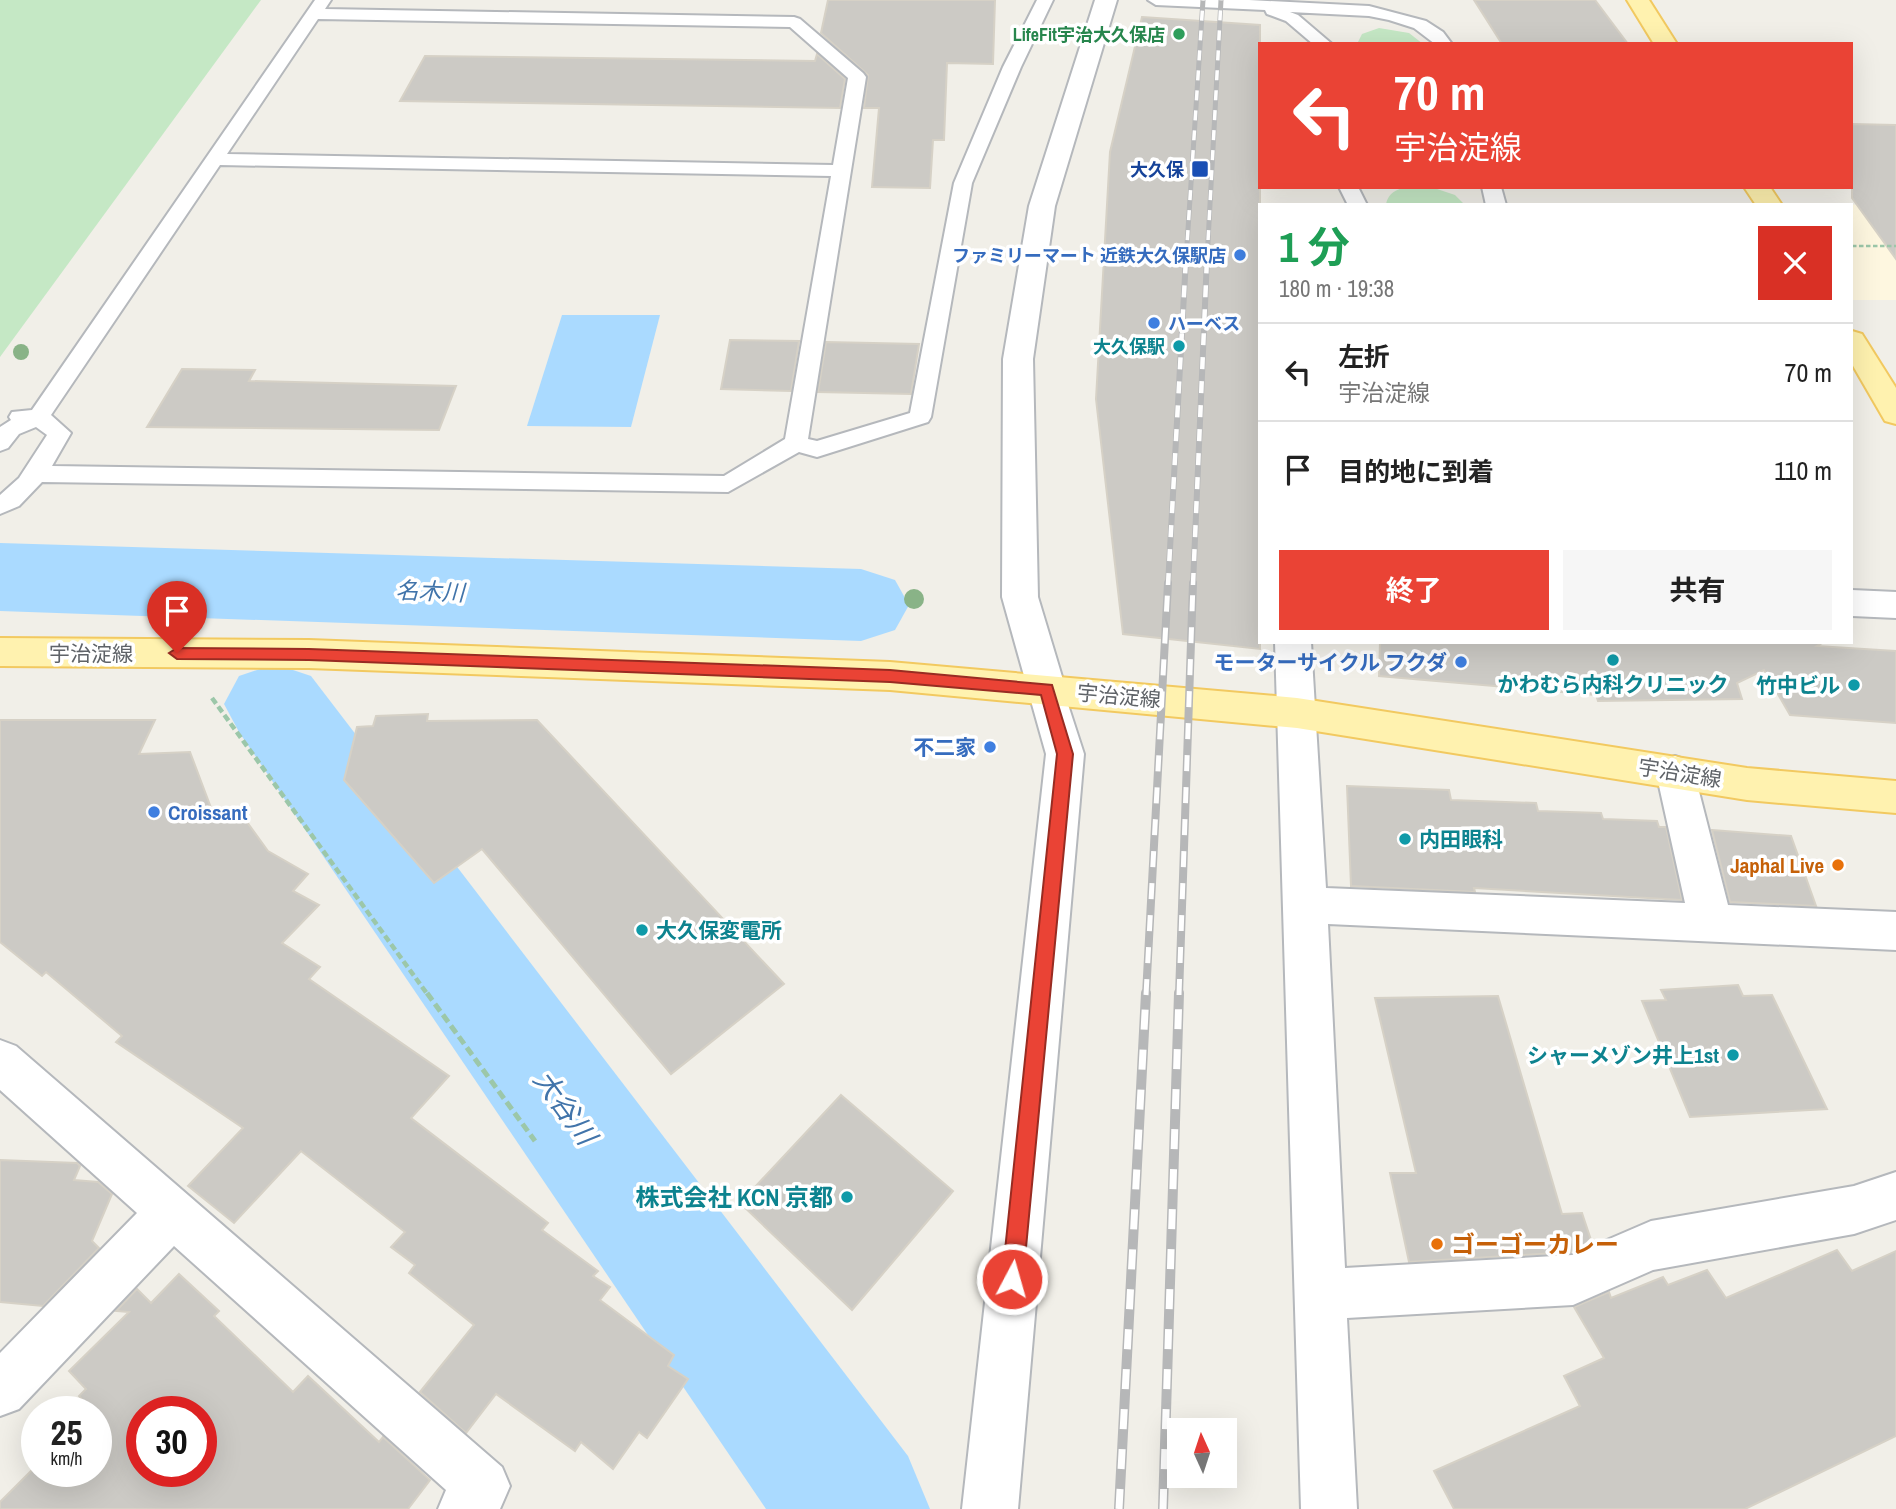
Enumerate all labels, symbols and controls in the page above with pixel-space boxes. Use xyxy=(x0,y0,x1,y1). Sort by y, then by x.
place label: LifeFit宇治大久保店 xyxy=(1013,22,1165,47)
marker: LifeFit宇治大久保店 xyxy=(1171,26,1187,42)
text: 70 m xyxy=(1394,59,1486,125)
icon: left xyxy=(1279,70,1370,161)
text: 宇治淀線 xyxy=(1394,126,1522,169)
place label: 大久保 xyxy=(1130,157,1185,182)
marker: 大久保 xyxy=(1190,159,1210,179)
text: 1 分 xyxy=(1279,219,1350,275)
button: close xyxy=(1758,226,1832,300)
place label: ファミリーマート 近鉄大久保駅店 xyxy=(952,243,1226,268)
marker: ファミリーマート 近鉄大久保駅店 xyxy=(1232,247,1248,263)
text: 180 m · 19:38 xyxy=(1279,273,1394,304)
place label: ハーベス xyxy=(1168,311,1240,336)
marker: ハーベス xyxy=(1146,315,1162,331)
place label: 大久保駅 xyxy=(1093,334,1165,359)
marker: 大久保駅 xyxy=(1171,338,1187,354)
text: 左折 xyxy=(1338,339,1390,374)
icon: left xyxy=(1279,353,1317,391)
text: 70 m xyxy=(1785,355,1832,390)
text: 宇治淀線 xyxy=(1338,377,1430,408)
icon: arrive xyxy=(1279,451,1317,489)
text: 110 m xyxy=(1774,453,1832,488)
text: 目的地に到着 xyxy=(1338,454,1494,489)
button: 終了 xyxy=(1279,550,1549,630)
button: 共有 xyxy=(1563,550,1832,630)
water label: 名木川 xyxy=(395,574,468,608)
pin xyxy=(147,581,207,653)
icon: arrive xyxy=(158,592,196,630)
street label: 宇治淀線 xyxy=(49,639,133,668)
place label: モーターサイクル フクダ xyxy=(1214,648,1447,677)
marker: かわむら内科クリニック xyxy=(1605,652,1621,668)
marker: モーターサイクル フクダ xyxy=(1453,654,1469,670)
place label: かわむら内科クリニック xyxy=(1498,670,1729,699)
place label: 竹中ビル xyxy=(1756,671,1840,700)
marker: 竹中ビル xyxy=(1846,677,1862,693)
street label: 宇治淀線 xyxy=(1076,678,1162,714)
place label: 不二家 xyxy=(913,733,976,762)
marker: 不二家 xyxy=(982,739,998,755)
street label: 宇治淀線 xyxy=(1636,752,1724,794)
place label: Croissant xyxy=(168,798,248,827)
marker: Croissant xyxy=(146,804,162,820)
place label: 内田眼科 xyxy=(1419,825,1503,854)
marker: 内田眼科 xyxy=(1397,831,1413,847)
place label: Japhal Live xyxy=(1730,851,1824,880)
marker: Japhal Live xyxy=(1830,857,1846,873)
place label: 大久保変電所 xyxy=(656,916,782,945)
marker: 大久保変電所 xyxy=(634,922,650,938)
place label: シャーメゾン井上1st xyxy=(1527,1041,1719,1070)
marker: シャーメゾン井上1st xyxy=(1725,1047,1741,1063)
water label: 大谷川 xyxy=(525,1062,607,1155)
place label: 株式会社 KCN 京都 xyxy=(635,1181,833,1213)
marker: 株式会社 KCN 京都 xyxy=(839,1189,855,1205)
place label: ゴーゴーカレー xyxy=(1451,1228,1619,1260)
marker: ゴーゴーカレー xyxy=(1429,1236,1445,1252)
position arrow xyxy=(975,1242,1049,1316)
speed limit sign: 30 xyxy=(126,1396,217,1487)
text: 25 xyxy=(51,1409,82,1456)
north arrow xyxy=(1167,1418,1237,1488)
map controls xyxy=(1167,1418,1237,1488)
text: km/h xyxy=(51,1446,83,1471)

